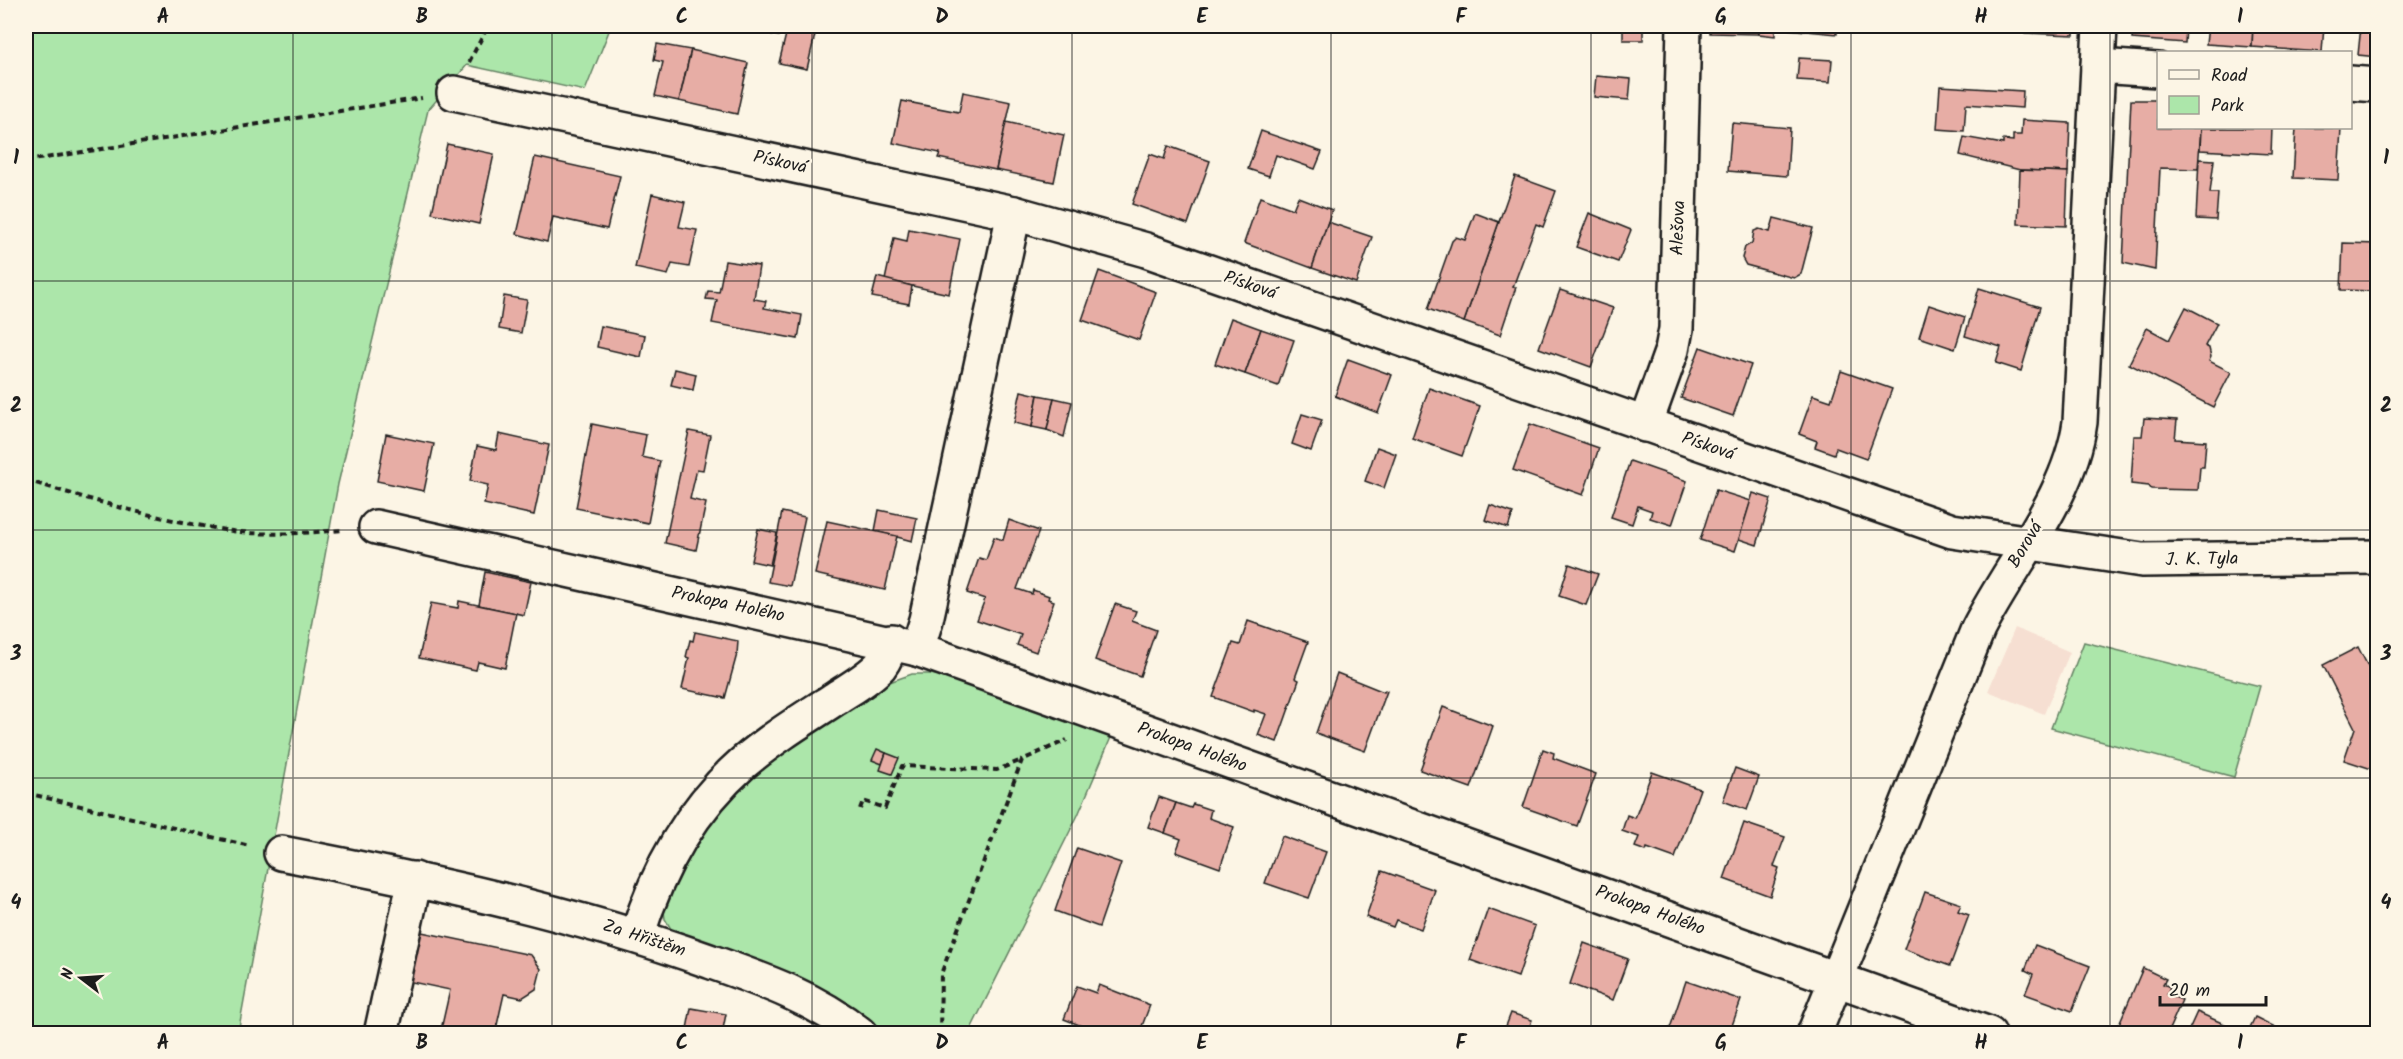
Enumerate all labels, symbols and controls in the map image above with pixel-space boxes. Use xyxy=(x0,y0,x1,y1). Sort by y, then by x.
text: A xyxy=(157,2,169,34)
text: B xyxy=(416,2,428,34)
text: C xyxy=(676,2,688,34)
text: D xyxy=(935,2,949,34)
text: E xyxy=(1196,2,1208,34)
text: F xyxy=(1456,2,1468,34)
text: G xyxy=(1715,2,1727,34)
text: H xyxy=(1974,2,1988,34)
text: I xyxy=(2237,2,2243,34)
legend xyxy=(2157,51,2352,129)
text: Road xyxy=(2211,62,2248,91)
text: Park xyxy=(2211,92,2244,121)
text: 1 xyxy=(13,143,19,175)
street label: Písková xyxy=(750,143,811,183)
text: 1 xyxy=(2383,143,2389,175)
street label: Alešova xyxy=(1664,200,1694,256)
street label: Písková xyxy=(1220,263,1282,309)
text: 2 xyxy=(10,391,22,423)
text: 2 xyxy=(2380,391,2392,423)
street label: Písková xyxy=(1678,424,1740,470)
street label: Borová xyxy=(2001,515,2052,574)
street label: J. K. Tyla xyxy=(2165,545,2239,575)
street label: Prokopa Holého xyxy=(669,579,787,631)
text: 3 xyxy=(10,639,22,671)
text: 3 xyxy=(2380,639,2392,671)
street label: Prokopa Holého xyxy=(1133,715,1251,781)
street label: Prokopa Holého xyxy=(1591,878,1709,944)
text: 4 xyxy=(11,888,22,920)
text: 4 xyxy=(2381,888,2392,920)
street label: Za Hřištěm xyxy=(599,912,689,966)
north arrow xyxy=(51,948,111,1008)
text: N xyxy=(55,966,82,983)
scale bar xyxy=(2160,969,2266,1007)
text: 20 m xyxy=(2169,977,2210,1006)
text: A xyxy=(157,1028,169,1059)
text: B xyxy=(416,1028,428,1059)
text: C xyxy=(676,1028,688,1059)
text: D xyxy=(935,1028,949,1059)
text: E xyxy=(1196,1028,1208,1059)
text: F xyxy=(1456,1028,1468,1059)
text: G xyxy=(1715,1028,1727,1059)
text: H xyxy=(1974,1028,1988,1059)
text: I xyxy=(2237,1028,2243,1059)

